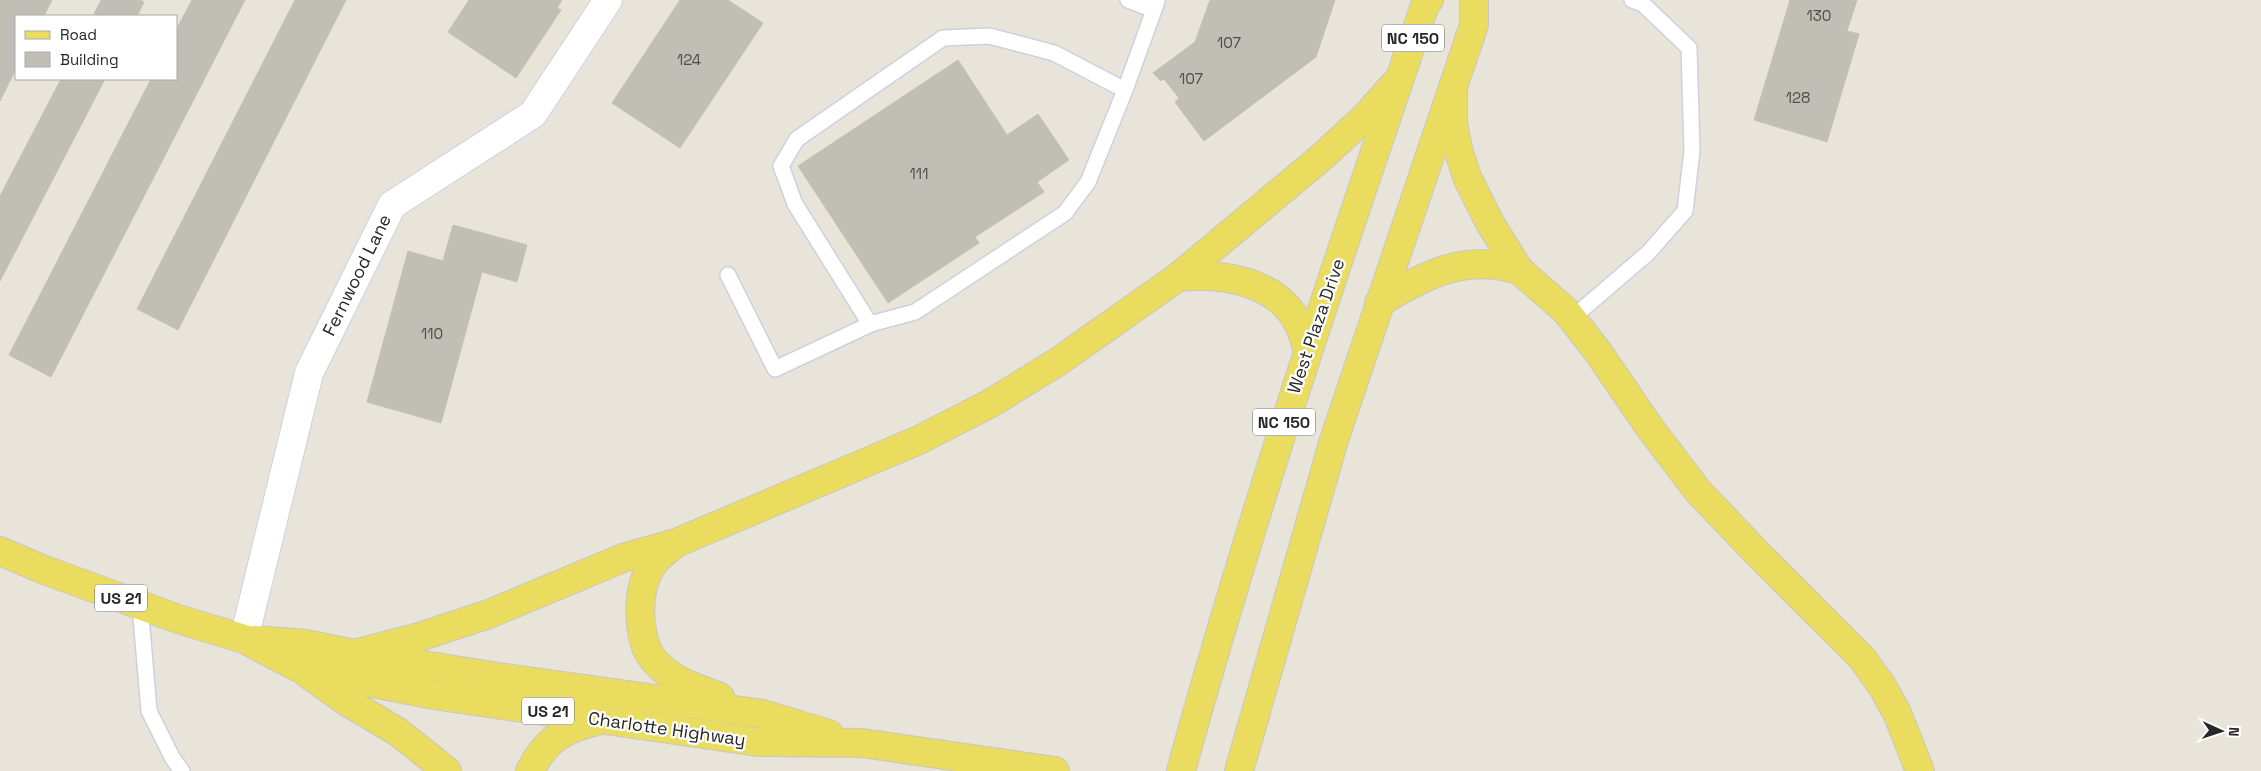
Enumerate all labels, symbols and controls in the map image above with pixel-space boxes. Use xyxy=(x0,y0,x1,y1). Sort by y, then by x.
house number: 130 xyxy=(1807,6,1831,25)
legend xyxy=(15,15,178,80)
road number: NC 150 xyxy=(1382,24,1444,52)
text: Road xyxy=(60,25,97,44)
house number: 107 xyxy=(1217,33,1241,52)
text: Building xyxy=(60,50,119,69)
house number: 124 xyxy=(677,50,701,69)
house number: 107 xyxy=(1179,69,1203,88)
house number: 128 xyxy=(1786,88,1810,107)
house number: 111 xyxy=(910,164,928,183)
street label: Fernwood Lane xyxy=(317,210,396,339)
street label: West Plaza Drive xyxy=(1282,255,1349,396)
house number: 110 xyxy=(421,324,443,343)
road number: NC 150 xyxy=(1253,408,1315,436)
road number: US 21 xyxy=(95,584,147,612)
road number: US 21 xyxy=(522,698,574,724)
street label: Charlotte Highway xyxy=(587,706,747,751)
north arrow xyxy=(2196,706,2246,756)
text: N xyxy=(2225,727,2243,737)

